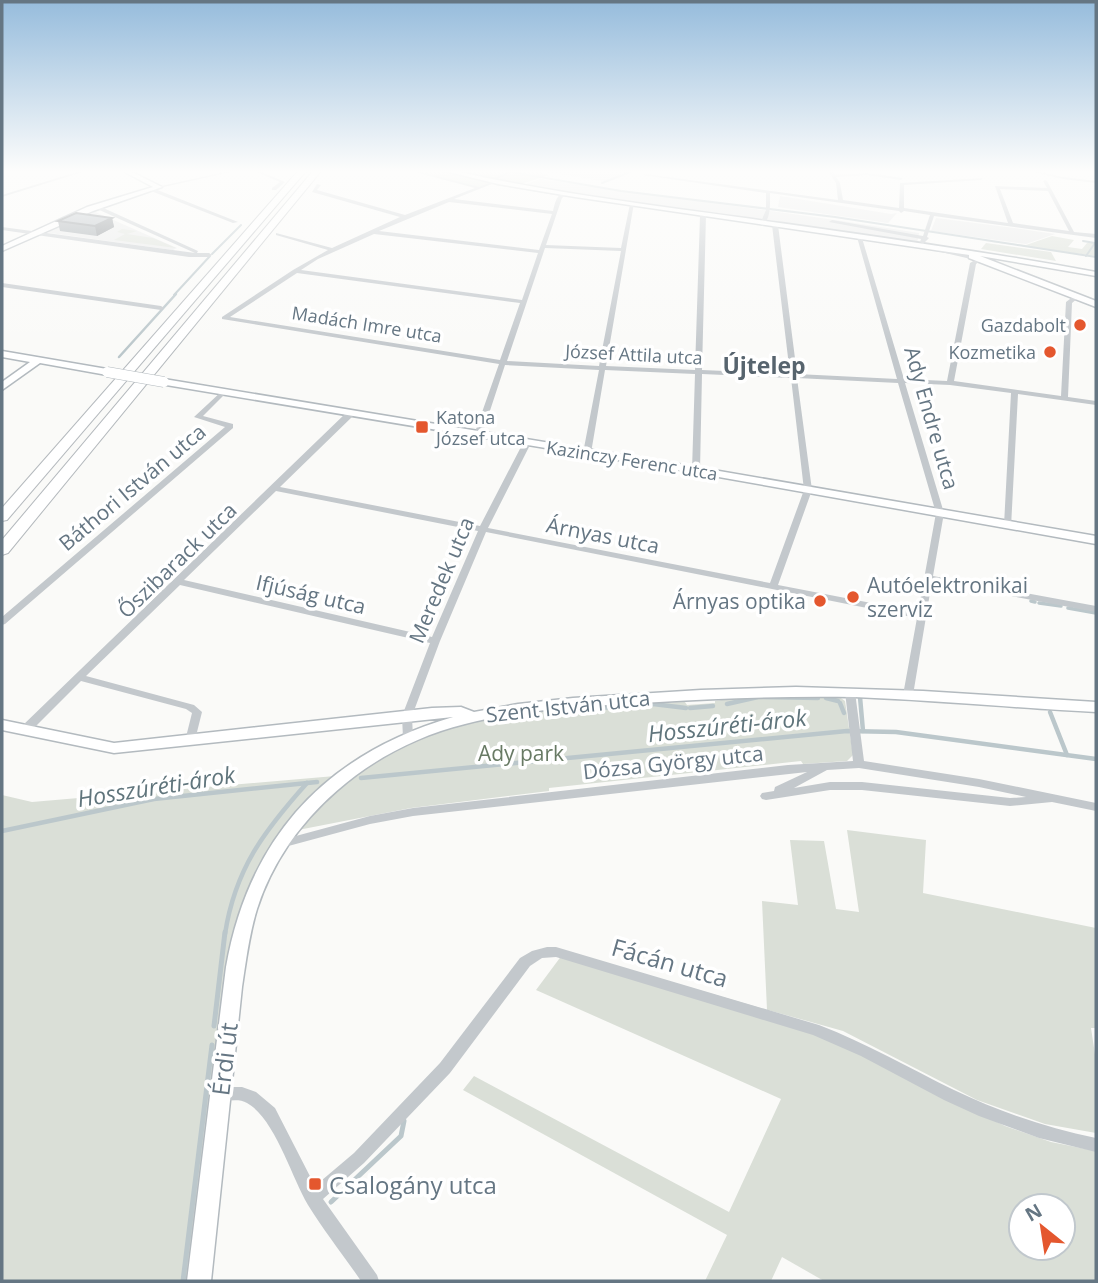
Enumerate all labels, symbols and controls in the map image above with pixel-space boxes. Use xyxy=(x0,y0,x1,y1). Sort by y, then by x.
street label: Madách Imre utca xyxy=(290,300,444,348)
place label: Gazdabolt xyxy=(981,313,1066,337)
marker: Gazdabolt xyxy=(1072,317,1088,333)
street label: József Attila utca xyxy=(563,338,703,370)
place label: Kozmetika xyxy=(949,340,1036,364)
street label: Ady Endre utca xyxy=(898,343,966,493)
marker: Kozmetika xyxy=(1042,344,1058,360)
district label: Újtelep xyxy=(722,349,806,381)
place label: Katona József utca xyxy=(434,405,526,450)
street label: Báthori István utca xyxy=(53,417,211,557)
marker: Katona József utca xyxy=(414,419,430,435)
street label: Kazinczy Ferenc utca xyxy=(545,435,719,485)
street label: Őszibarack utca xyxy=(112,496,242,624)
street label: Árnyas utca xyxy=(544,510,662,560)
street label: Meredek utca xyxy=(402,513,480,647)
street label: Ifjúság utca xyxy=(253,568,369,620)
place label: Autóelektronikai szerviz xyxy=(867,571,1028,623)
place label: Árnyas optika xyxy=(673,587,806,615)
marker: Autóelektronikai szerviz xyxy=(845,589,861,605)
marker: Árnyas optika xyxy=(812,593,828,609)
street label: Szent István utca xyxy=(485,683,651,729)
water label: Hosszúréti-árok xyxy=(646,701,809,749)
park label: Ady park xyxy=(478,739,564,767)
street label: Dózsa György utca xyxy=(581,739,765,785)
water label: Hosszúréti-árok xyxy=(75,758,238,814)
street label: Fácán utca xyxy=(608,930,732,994)
street label: Érdi út xyxy=(203,1021,245,1097)
place label: Csalogány utca xyxy=(329,1168,497,1201)
marker: Csalogány utca xyxy=(307,1176,323,1192)
north arrow xyxy=(1007,1192,1077,1262)
text: N xyxy=(1020,1197,1047,1227)

